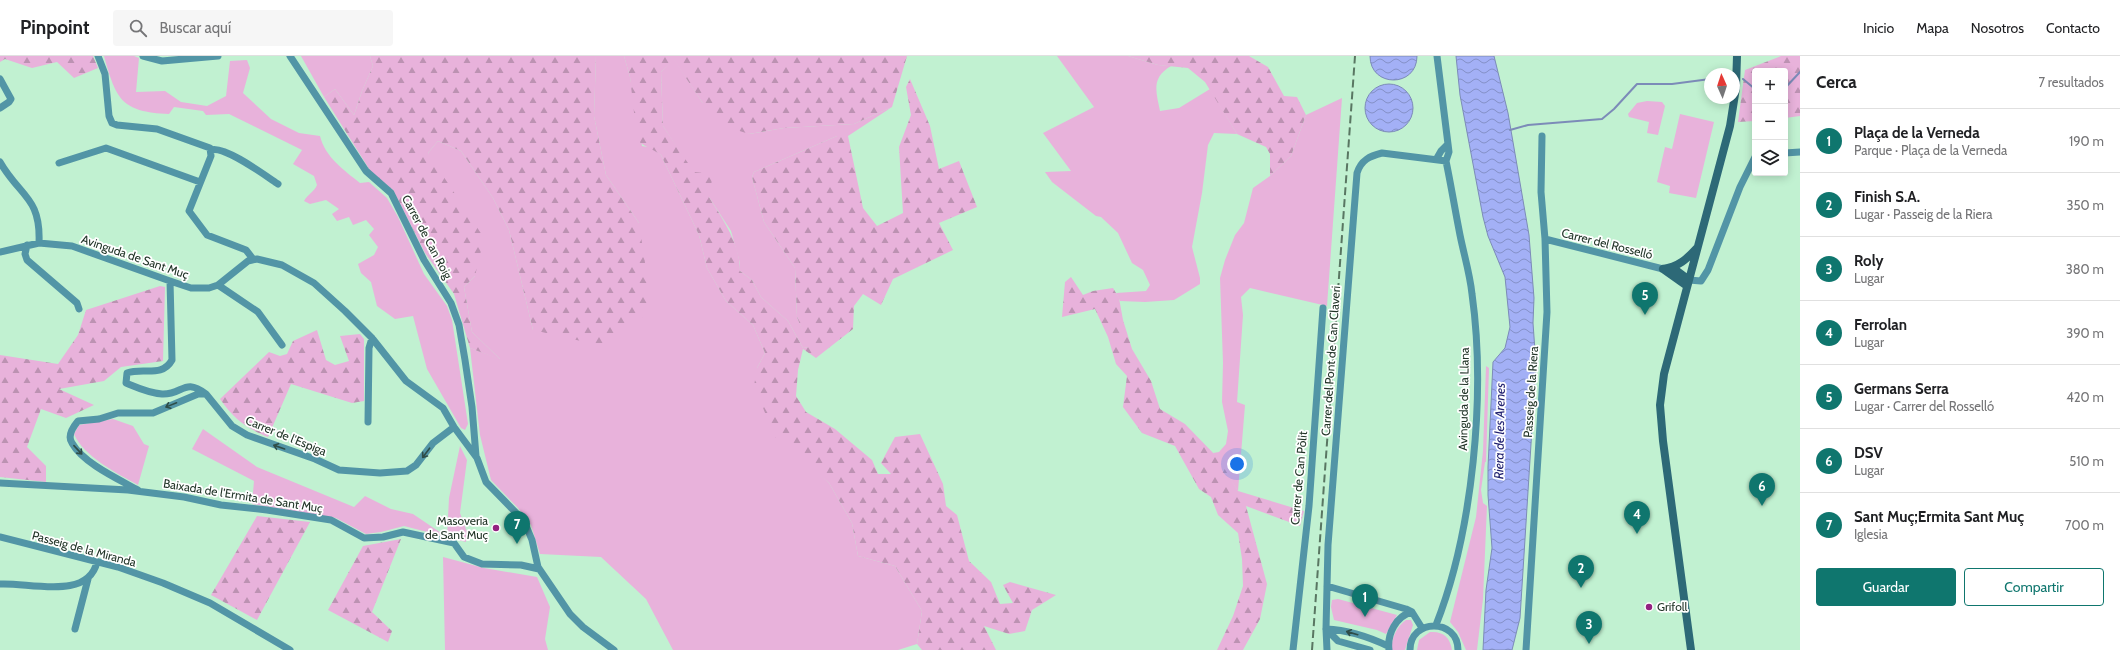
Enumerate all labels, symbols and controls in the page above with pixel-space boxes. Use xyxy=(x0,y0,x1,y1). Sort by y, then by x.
search box xyxy=(113,10,393,46)
text: Pinpoint xyxy=(20,16,89,39)
icon: search xyxy=(127,17,149,39)
text: Buscar aquí xyxy=(159,19,231,37)
text: Inicio xyxy=(1863,19,1894,37)
text: Mapa xyxy=(1916,19,1949,37)
text: Nosotros xyxy=(1971,19,2024,37)
text: Contacto xyxy=(2046,19,2100,37)
north arrow xyxy=(1704,68,1740,104)
map controls xyxy=(1752,68,1788,176)
button: + xyxy=(1752,68,1788,104)
text: Cerca xyxy=(1816,72,1857,92)
text: 7 resultados xyxy=(2038,74,2104,90)
button: − xyxy=(1752,104,1788,140)
text: Plaça de la Verneda xyxy=(1854,124,1980,142)
text: 1 xyxy=(1827,133,1831,149)
text: 190 m xyxy=(2069,133,2104,149)
button: layers xyxy=(1752,140,1788,176)
text: Parque · Plaça de la Verneda xyxy=(1854,142,2007,158)
text: Finish S.A. xyxy=(1854,188,1920,206)
street label: Carrer de Can Roig xyxy=(399,192,456,282)
text: 2 xyxy=(1826,197,1832,213)
text: 350 m xyxy=(2067,197,2104,213)
text: Lugar · Passeig de la Riera xyxy=(1854,206,1993,222)
street label: Carrer del Rosselló xyxy=(1560,225,1655,262)
street label: Avinguda de Sant Muç xyxy=(80,231,191,282)
text: Roly xyxy=(1854,252,1884,270)
text: 3 xyxy=(1825,261,1833,277)
text: 380 m xyxy=(2066,261,2104,277)
text: Lugar xyxy=(1854,270,1884,286)
pin: 5 xyxy=(1632,282,1658,315)
street label: Carrer del Pont de Can Claveri xyxy=(1318,285,1343,436)
text: Ferrolan xyxy=(1854,316,1907,334)
text: 4 xyxy=(1825,325,1833,341)
text: 390 m xyxy=(2066,325,2104,341)
text: Lugar xyxy=(1854,334,1884,350)
street label: Passeig de la Riera xyxy=(1520,345,1541,438)
street label: Avinguda de la Llana xyxy=(1455,347,1472,451)
text: Germans Serra xyxy=(1854,380,1949,398)
water label: Riera de les Arenes xyxy=(1490,383,1508,479)
text: 5 xyxy=(1826,389,1832,405)
text: 420 m xyxy=(2066,389,2104,405)
text: Lugar · Carrer del Rosselló xyxy=(1854,398,1994,414)
one-way arrow xyxy=(166,401,178,409)
street label: Carrer de l'Espiga xyxy=(243,412,329,459)
street label: Carrer de Can Pòlit xyxy=(1287,430,1310,525)
one-way arrow xyxy=(273,443,286,450)
text: DSV xyxy=(1854,444,1883,462)
one-way arrow xyxy=(73,445,82,455)
one-way arrow xyxy=(421,448,430,459)
text: 6 xyxy=(1825,453,1833,469)
text: 510 m xyxy=(2069,453,2104,469)
your location xyxy=(1227,454,1247,474)
text: Lugar xyxy=(1854,462,1884,478)
pin: 6 xyxy=(1749,473,1775,506)
street label: Baixada de l'Ermita de Sant Muç xyxy=(162,475,324,516)
pin: 4 xyxy=(1624,501,1650,534)
text: Sant Muç;Ermita Sant Muç xyxy=(1854,508,2024,526)
pin: 7 xyxy=(504,511,530,544)
place label: Masoveria de Sant Muç xyxy=(425,513,489,542)
text: 7 xyxy=(1826,517,1832,533)
text: 700 m xyxy=(2065,517,2104,533)
marker: Masoveria de Sant Muç xyxy=(491,523,501,533)
text: Iglesia xyxy=(1854,526,1888,542)
street label: Passeig de la Miranda xyxy=(30,527,138,570)
pin: 2 xyxy=(1568,555,1594,588)
button: Guardar xyxy=(1816,568,1956,606)
button: Compartir xyxy=(1964,568,2104,606)
pin: 1 xyxy=(1352,584,1378,617)
place label: Grifoll xyxy=(1657,599,1688,614)
marker: Grifoll xyxy=(1644,602,1654,612)
pin: 3 xyxy=(1576,611,1602,644)
one-way arrow xyxy=(1345,629,1358,636)

